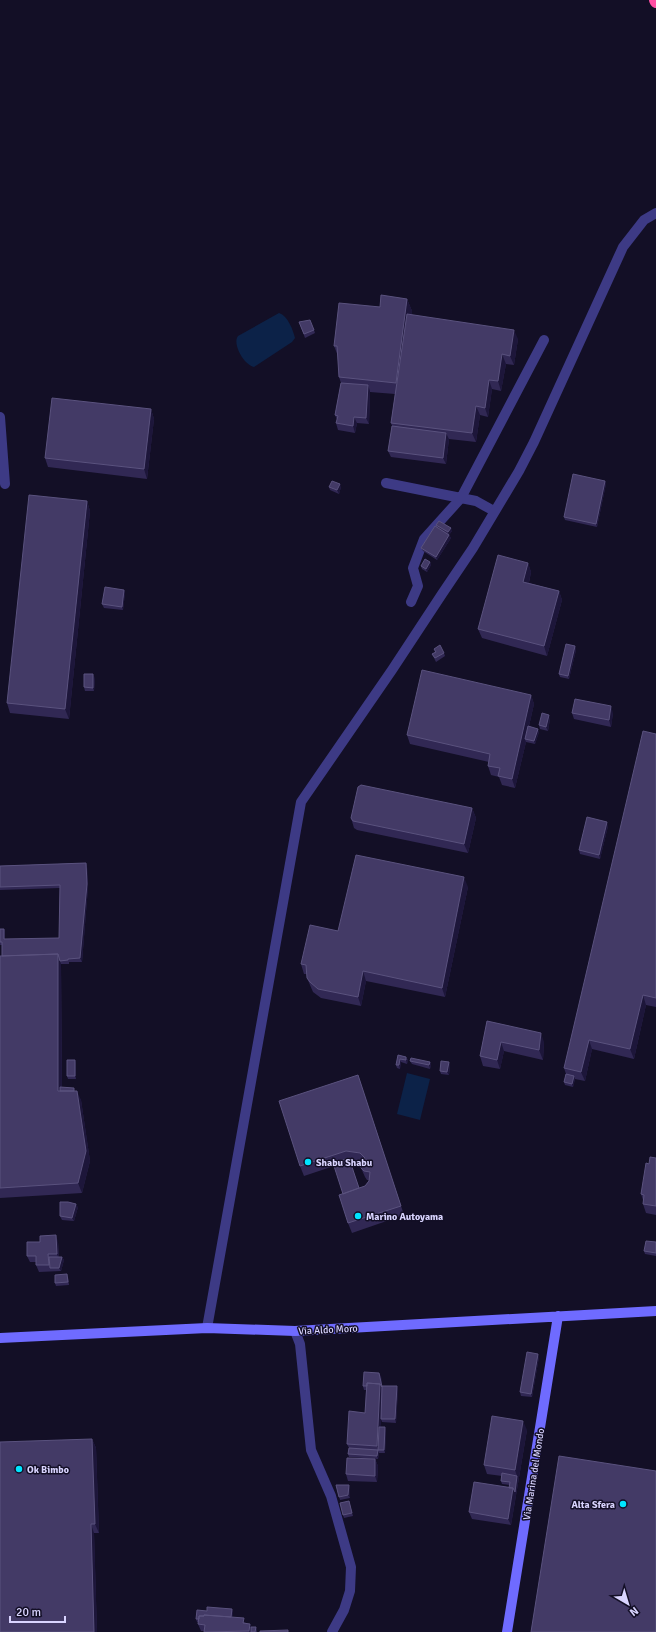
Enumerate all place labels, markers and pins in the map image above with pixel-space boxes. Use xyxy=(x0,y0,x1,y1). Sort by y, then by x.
marker: Shabu Shabu xyxy=(303,1157,313,1167)
place label: Shabu Shabu xyxy=(316,1157,373,1169)
marker: Marino Autoyama xyxy=(353,1211,363,1221)
place label: Marino Autoyama xyxy=(366,1211,443,1223)
marker: Ok Bimbo xyxy=(14,1464,24,1474)
place label: Ok Bimbo xyxy=(27,1464,69,1476)
place label: Alta Sfera xyxy=(572,1499,615,1511)
marker: Alta Sfera xyxy=(618,1499,628,1509)

